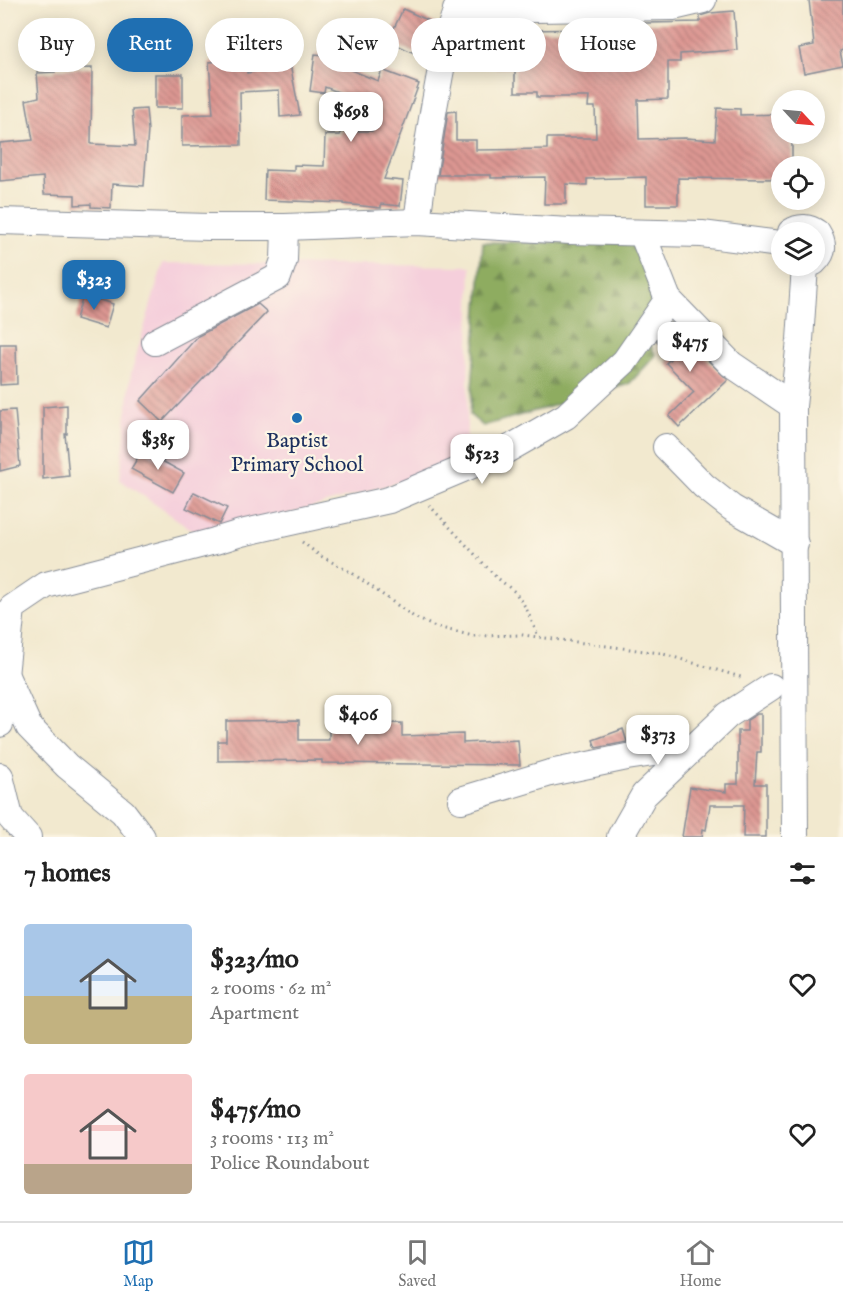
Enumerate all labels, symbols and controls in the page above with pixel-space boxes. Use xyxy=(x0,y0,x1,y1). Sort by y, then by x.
chip: Buy xyxy=(18,18,95,72)
chip: Rent xyxy=(107,18,193,72)
chip: Filters xyxy=(205,18,304,72)
chip: New xyxy=(316,18,399,72)
chip: Apartment xyxy=(411,18,546,72)
chip: House xyxy=(558,18,657,72)
north arrow xyxy=(771,90,825,144)
map controls xyxy=(771,90,825,276)
pin: $698 xyxy=(315,92,387,143)
text: $698 xyxy=(333,99,369,124)
button: locate xyxy=(771,156,825,210)
button: layers xyxy=(771,222,825,276)
pin: $323 xyxy=(58,260,130,311)
text: $323 xyxy=(76,267,112,292)
pin: $475 xyxy=(654,322,726,373)
text: $475 xyxy=(672,329,708,354)
marker: Baptist Primary School xyxy=(290,411,304,425)
pin: $385 xyxy=(122,420,194,471)
text: $385 xyxy=(141,427,175,452)
place label: Baptist Primary School xyxy=(231,428,364,479)
pin: $523 xyxy=(446,434,518,485)
text: $523 xyxy=(464,441,500,466)
pin: $406 xyxy=(322,695,394,746)
text: $406 xyxy=(338,702,378,727)
pin: $373 xyxy=(622,715,694,766)
text: $373 xyxy=(640,722,676,747)
text: 7 homes xyxy=(24,857,111,890)
icon: filters xyxy=(786,857,819,890)
text: $323/mo xyxy=(210,943,299,976)
icon: home xyxy=(72,948,144,1020)
icon: heart xyxy=(786,968,819,1001)
text: 2 rooms · 62 m² xyxy=(210,976,332,1001)
text: Apartment xyxy=(210,1001,299,1026)
text: $475/mo xyxy=(210,1093,301,1126)
icon: home xyxy=(72,1098,144,1170)
icon: heart xyxy=(786,1118,819,1151)
text: 3 rooms · 113 m² xyxy=(210,1126,334,1151)
text: Police Roundabout xyxy=(210,1151,370,1176)
tab: Map xyxy=(122,1236,155,1292)
tab: Saved xyxy=(398,1236,436,1292)
tab: Home xyxy=(680,1236,721,1292)

